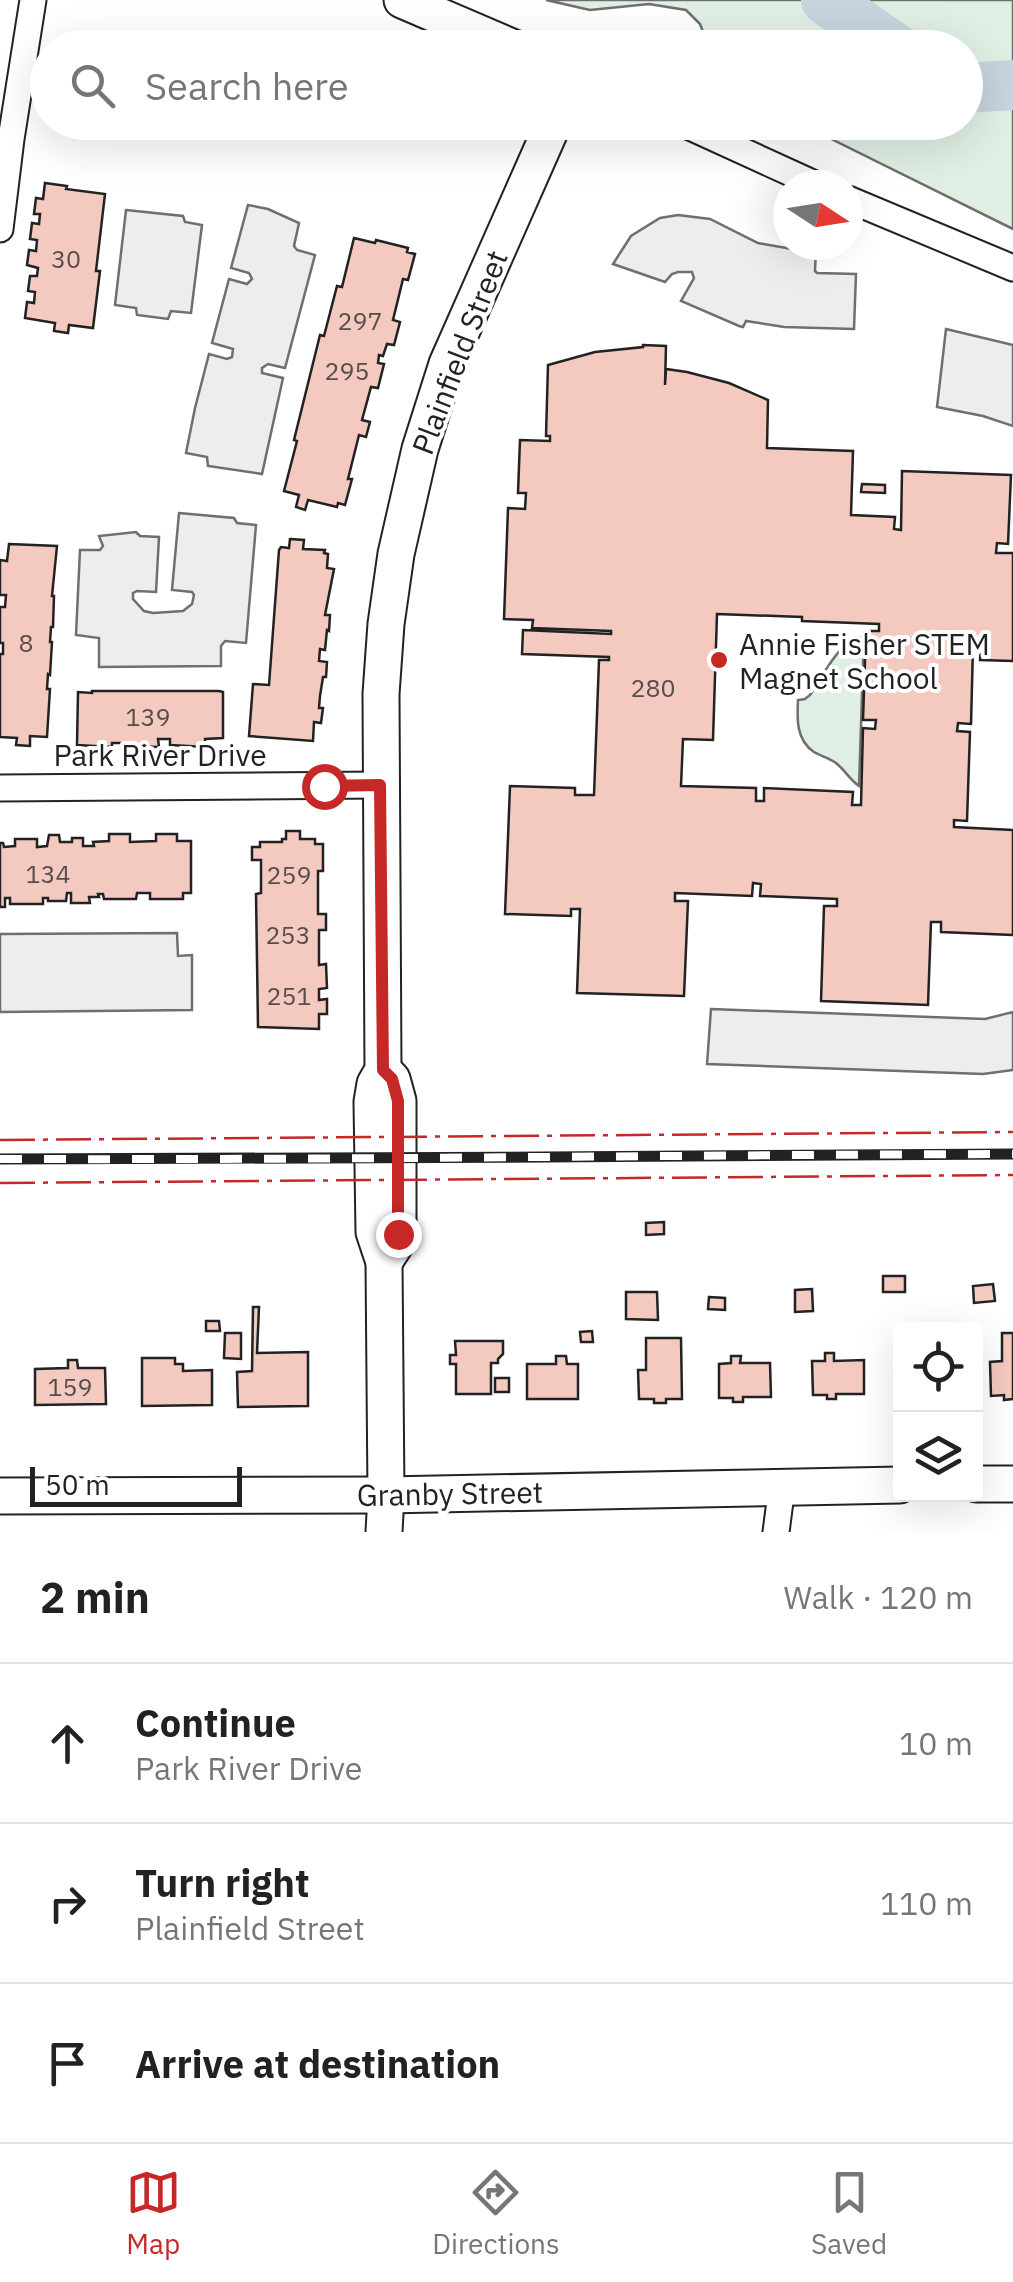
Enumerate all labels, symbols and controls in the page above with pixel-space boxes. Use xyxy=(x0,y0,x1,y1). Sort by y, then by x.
search box xyxy=(30,30,983,140)
icon: search xyxy=(65,58,120,113)
text: Search here xyxy=(145,61,349,110)
north arrow xyxy=(773,170,863,260)
house number: 30 xyxy=(51,242,81,275)
street label: Plainfield Street xyxy=(402,245,516,459)
house number: 297 xyxy=(337,304,383,337)
house number: 295 xyxy=(324,354,370,387)
place label: Annie Fisher STEM Magnet School xyxy=(739,624,990,697)
house number: 8 xyxy=(18,626,34,659)
marker: Annie Fisher STEM Magnet School xyxy=(708,649,730,671)
house number: 280 xyxy=(630,671,676,704)
house number: 139 xyxy=(125,700,171,733)
street label: Park River Drive xyxy=(53,735,267,774)
route start xyxy=(302,764,348,810)
house number: 134 xyxy=(25,857,71,890)
house number: 259 xyxy=(266,858,312,891)
house number: 253 xyxy=(265,918,311,951)
house number: 251 xyxy=(266,979,312,1012)
route end xyxy=(376,1212,422,1258)
map controls xyxy=(893,1322,983,1502)
button: locate xyxy=(893,1322,983,1412)
house number: 159 xyxy=(47,1370,93,1403)
button: layers xyxy=(893,1412,983,1502)
scale bar xyxy=(30,1462,242,1506)
text: 50 m xyxy=(45,1466,110,1503)
street label: Granby Street xyxy=(356,1472,544,1514)
text: 2 min xyxy=(40,1570,150,1625)
text: Walk · 120 m xyxy=(784,1576,973,1618)
text: Continue xyxy=(135,1698,296,1747)
icon: ahead xyxy=(40,1716,95,1771)
text: 10 m xyxy=(899,1722,973,1764)
text: Park River Drive xyxy=(135,1747,362,1789)
text: Turn right xyxy=(135,1858,310,1907)
icon: right xyxy=(40,1876,95,1931)
text: 110 m xyxy=(880,1882,973,1924)
text: Plainfield Street xyxy=(135,1907,365,1949)
icon: arrive xyxy=(40,2036,95,2091)
text: Arrive at destination xyxy=(135,2039,500,2088)
tab: Map xyxy=(126,2165,181,2262)
tab: Directions xyxy=(432,2165,560,2262)
tab: Saved xyxy=(811,2165,887,2262)

